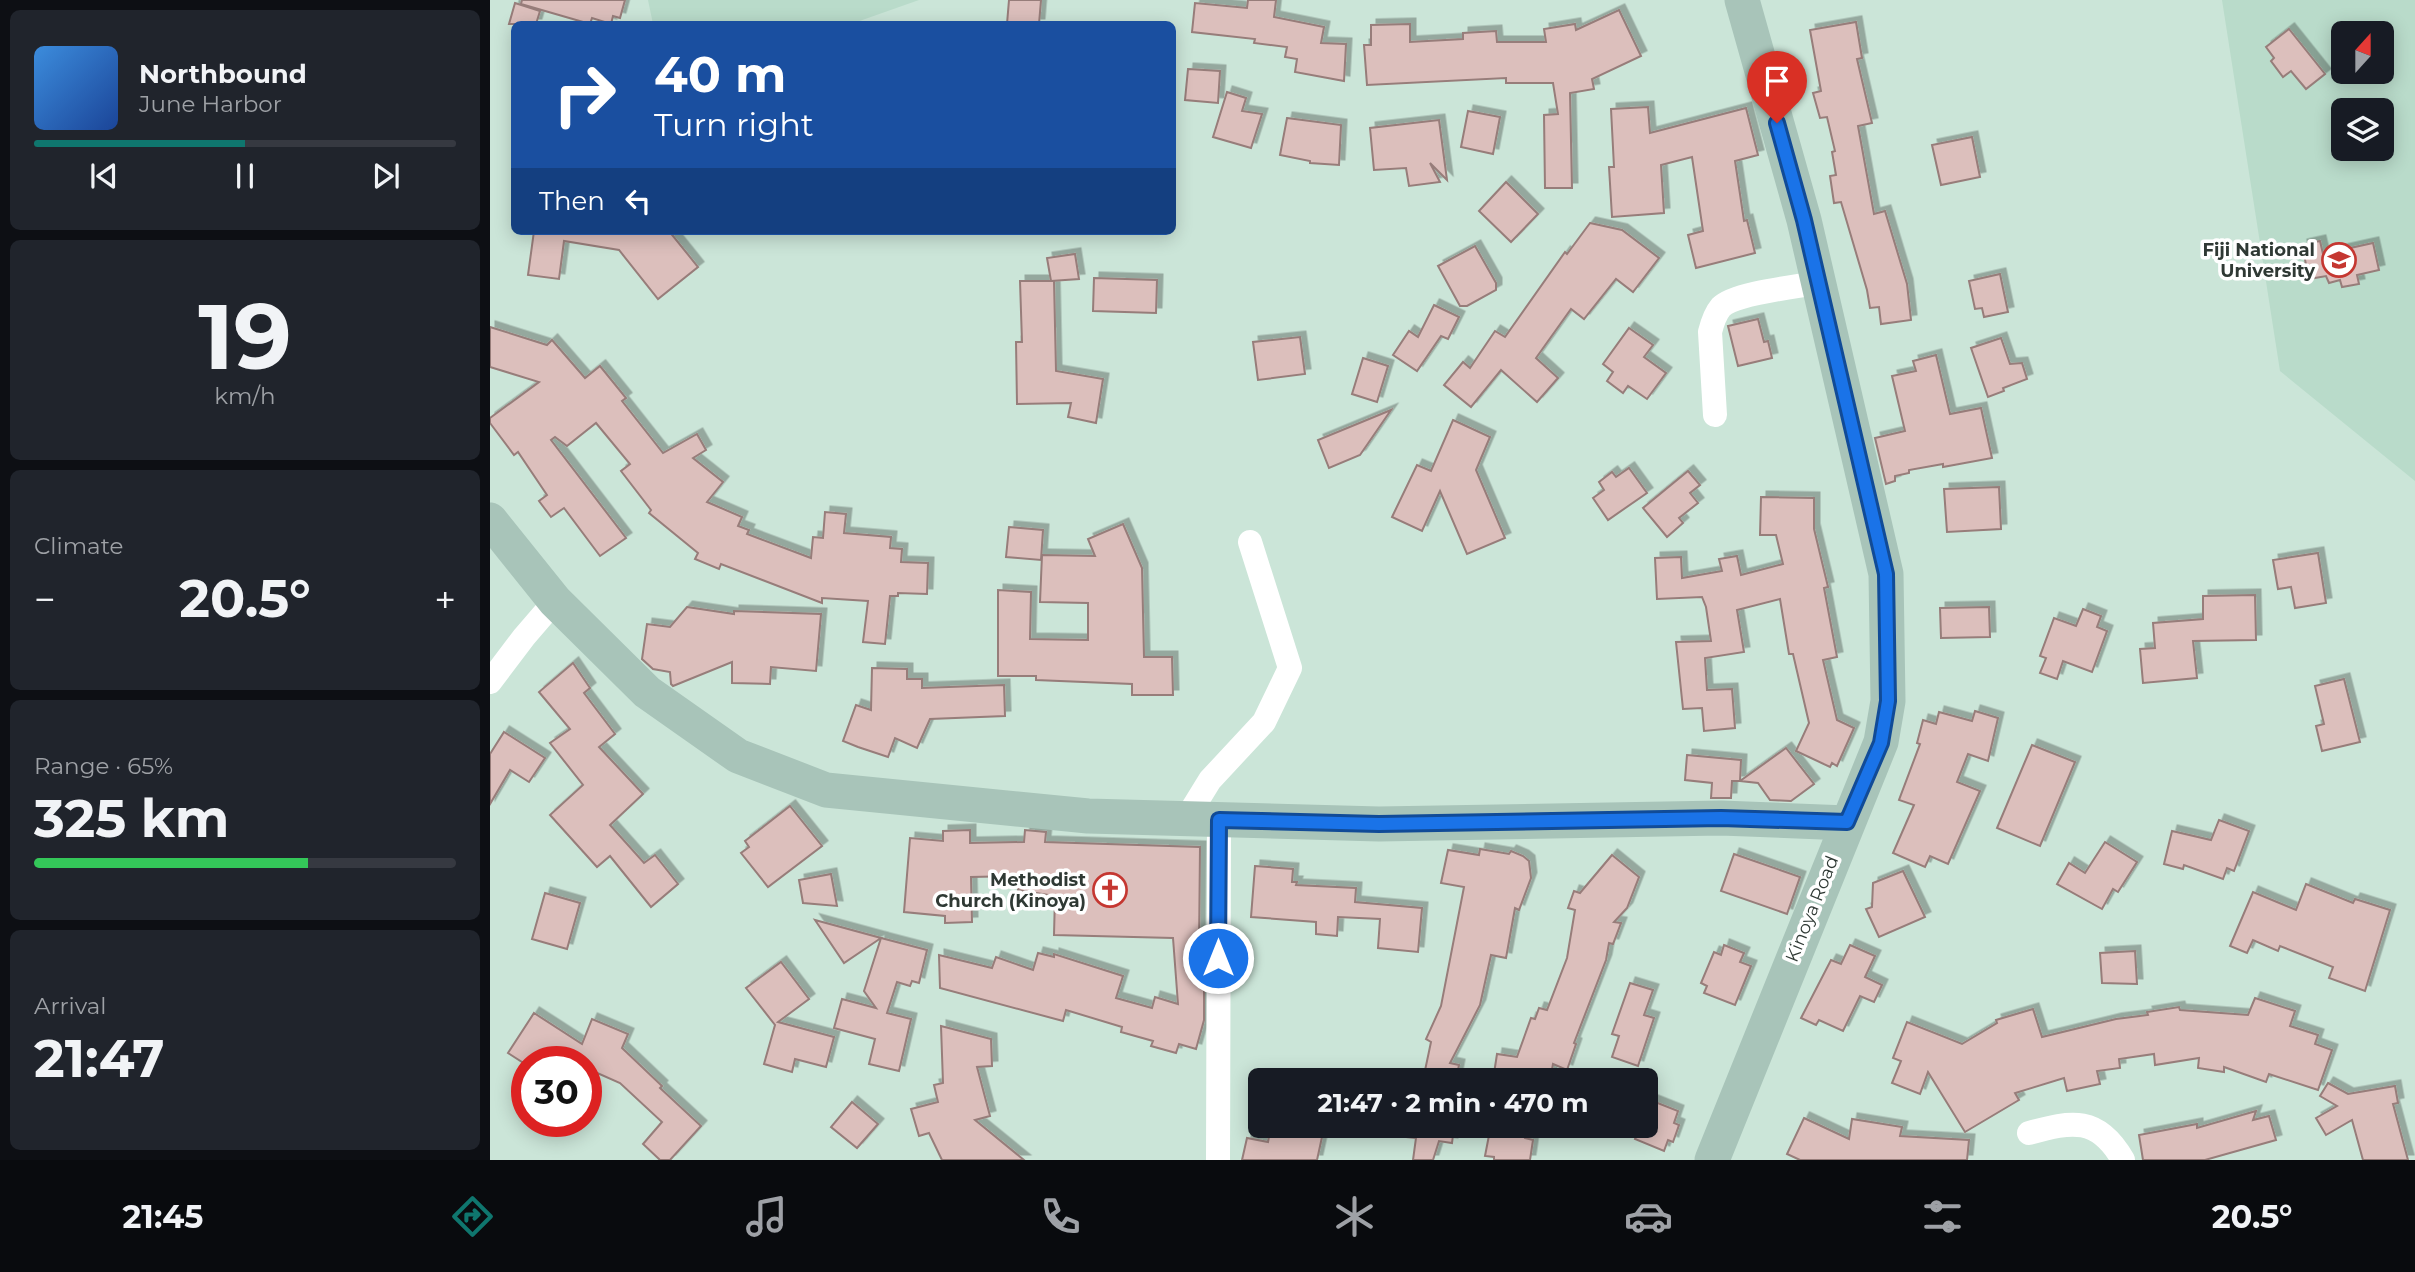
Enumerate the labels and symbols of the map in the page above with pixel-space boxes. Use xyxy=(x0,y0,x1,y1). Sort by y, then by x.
north arrow xyxy=(2331,21,2394,84)
pin xyxy=(1747,51,1807,123)
place label: Fiji National University xyxy=(2202,239,2315,282)
school or university icon: Fiji National University xyxy=(2320,241,2358,279)
street label: Kinoya Road xyxy=(1781,853,1843,965)
place label: Methodist Church (Kinoya) xyxy=(935,869,1086,912)
church icon: Methodist Church (Kinoya) xyxy=(1091,871,1129,909)
position arrow xyxy=(1181,921,1255,995)
speed limit sign: 30 xyxy=(511,1046,602,1137)

